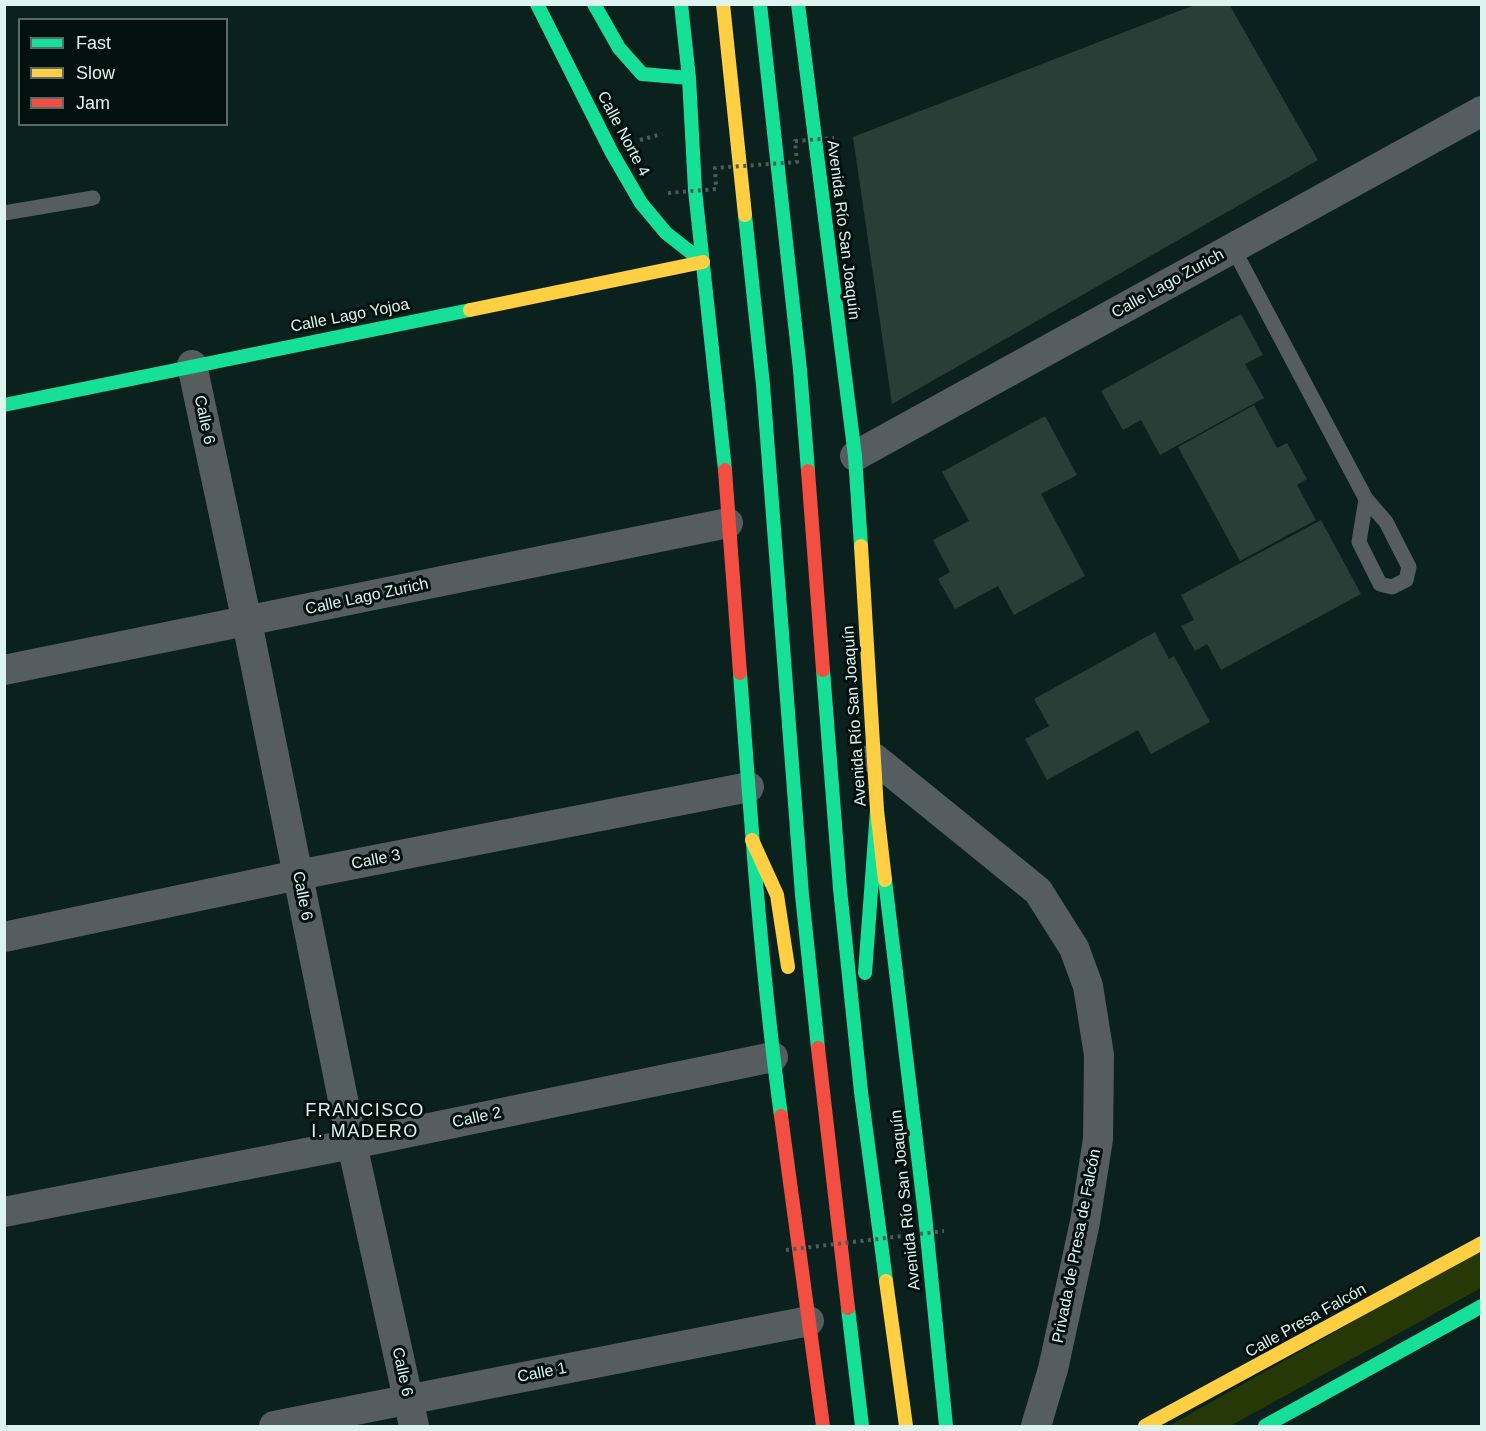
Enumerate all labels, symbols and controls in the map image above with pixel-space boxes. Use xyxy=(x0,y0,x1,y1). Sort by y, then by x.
legend xyxy=(18,18,228,126)
text: Fast xyxy=(76,33,111,53)
text: Slow xyxy=(76,63,115,83)
street label: Calle Norte 4 xyxy=(593,88,653,180)
text: Jam xyxy=(76,93,110,113)
street label: Avenida Río San Joaquín xyxy=(822,139,864,321)
street label: Calle Lago Zurich xyxy=(1109,245,1227,323)
street label: Calle Lago Yojoa xyxy=(289,295,411,337)
street label: Calle 6 xyxy=(189,394,219,446)
street label: Calle Lago Zurich xyxy=(304,575,430,619)
street label: Avenida Río San Joaquín xyxy=(839,625,871,807)
street label: Calle 3 xyxy=(350,846,402,874)
street label: Calle 6 xyxy=(288,870,316,922)
district label: FRANCISCO I. MADERO xyxy=(305,1100,425,1142)
street label: Calle 2 xyxy=(451,1103,503,1133)
street label: Avenida Río San Joaquín xyxy=(887,1109,925,1291)
street label: Privada de Presa de Falcón xyxy=(1049,1147,1105,1345)
street label: Calle Presa Falcón xyxy=(1242,1280,1370,1362)
street label: Calle 6 xyxy=(387,1346,417,1398)
street label: Calle 1 xyxy=(516,1359,568,1387)

